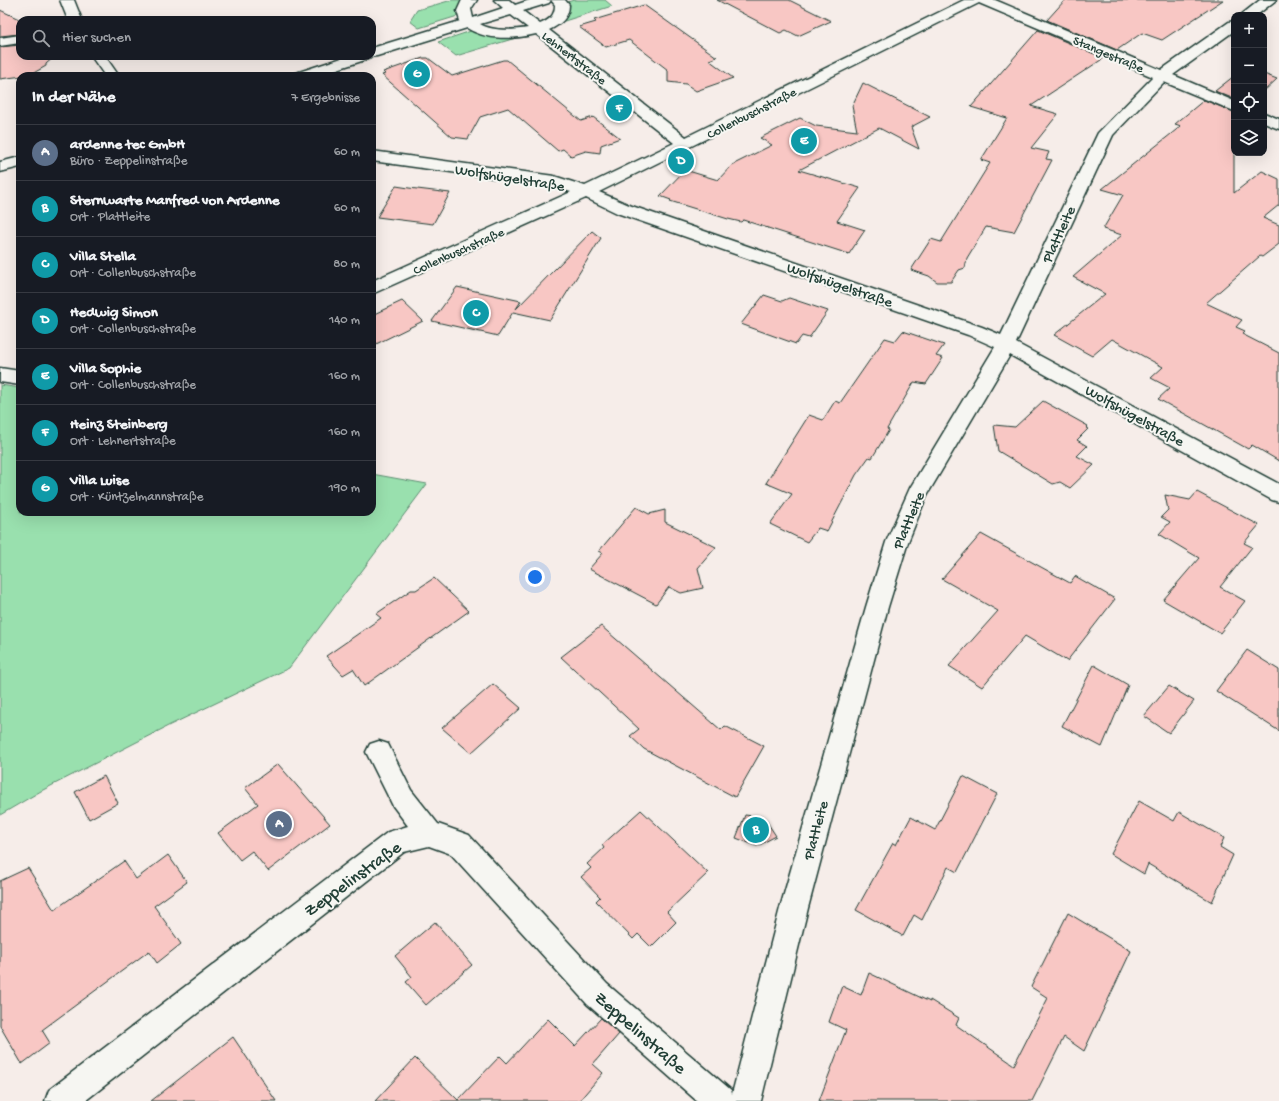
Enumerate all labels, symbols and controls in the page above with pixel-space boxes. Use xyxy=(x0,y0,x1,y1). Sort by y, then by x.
map controls xyxy=(1231,12,1267,156)
button: + xyxy=(1231,12,1267,48)
search box xyxy=(16,16,376,60)
icon: search xyxy=(30,27,52,49)
text: Hier suchen xyxy=(62,29,131,47)
street label: Lehnertstraße xyxy=(538,29,609,89)
street label: Stangestraße xyxy=(1070,34,1146,77)
button: − xyxy=(1231,48,1267,84)
pin: G xyxy=(404,59,430,89)
button: locate xyxy=(1231,84,1267,120)
street label: Collenbuschstraße xyxy=(705,85,799,143)
text: In der Nähe xyxy=(32,88,115,108)
text: 7 Ergebnisse xyxy=(291,91,360,106)
pin: F xyxy=(606,93,632,123)
button: layers xyxy=(1231,120,1267,156)
pin: E xyxy=(791,126,817,156)
text: ardenne tec GmbH xyxy=(70,136,185,154)
text: A xyxy=(41,145,49,160)
text: 60 m xyxy=(334,145,360,160)
pin: D xyxy=(668,146,694,176)
text: Büro · Zeppelinstraße xyxy=(70,154,187,169)
street label: Wolfshügelstraße xyxy=(454,161,566,197)
text: Sternwarte Manfred von Ardenne xyxy=(70,192,280,210)
text: B xyxy=(42,201,48,216)
text: 60 m xyxy=(334,201,360,216)
street label: Plattleite xyxy=(1038,203,1081,267)
text: Ort · Plattleite xyxy=(70,210,150,225)
street label: Collenbuschstraße xyxy=(411,225,507,279)
text: Villa Stella xyxy=(70,248,136,266)
text: C xyxy=(41,257,49,272)
text: 80 m xyxy=(333,257,360,272)
street label: Wolfshügelstraße xyxy=(784,259,895,313)
text: Ort · Collenbuschstraße xyxy=(70,266,196,281)
pin: C xyxy=(463,298,489,328)
text: Hedwig Simon xyxy=(70,304,158,322)
text: D xyxy=(41,313,49,328)
text: 140 m xyxy=(329,313,360,328)
text: Ort · Collenbuschstraße xyxy=(70,322,196,337)
text: Villa Sophie xyxy=(70,360,141,378)
text: E xyxy=(41,369,49,384)
text: 160 m xyxy=(328,369,360,384)
text: Ort · Collenbuschstraße xyxy=(70,378,196,393)
street label: Wolfshügelstraße xyxy=(1081,382,1187,452)
text: Heinz Steinberg xyxy=(70,416,168,434)
text: F xyxy=(42,425,48,440)
text: 160 m xyxy=(328,425,360,440)
text: Ort · Lehnertstraße xyxy=(70,434,176,449)
text: Villa Luise xyxy=(70,472,129,490)
text: G xyxy=(41,481,49,496)
text: 190 m xyxy=(329,481,360,496)
street label: Plattleite xyxy=(889,489,930,553)
text: Ort · Küntzelmannstraße xyxy=(70,490,203,505)
your location xyxy=(525,567,545,587)
street label: Plattleite xyxy=(800,799,833,863)
pin: A xyxy=(266,809,292,839)
pin: B xyxy=(743,815,769,845)
street label: Zeppelinstraße xyxy=(301,837,407,922)
street label: Zeppelinstraße xyxy=(589,988,690,1080)

